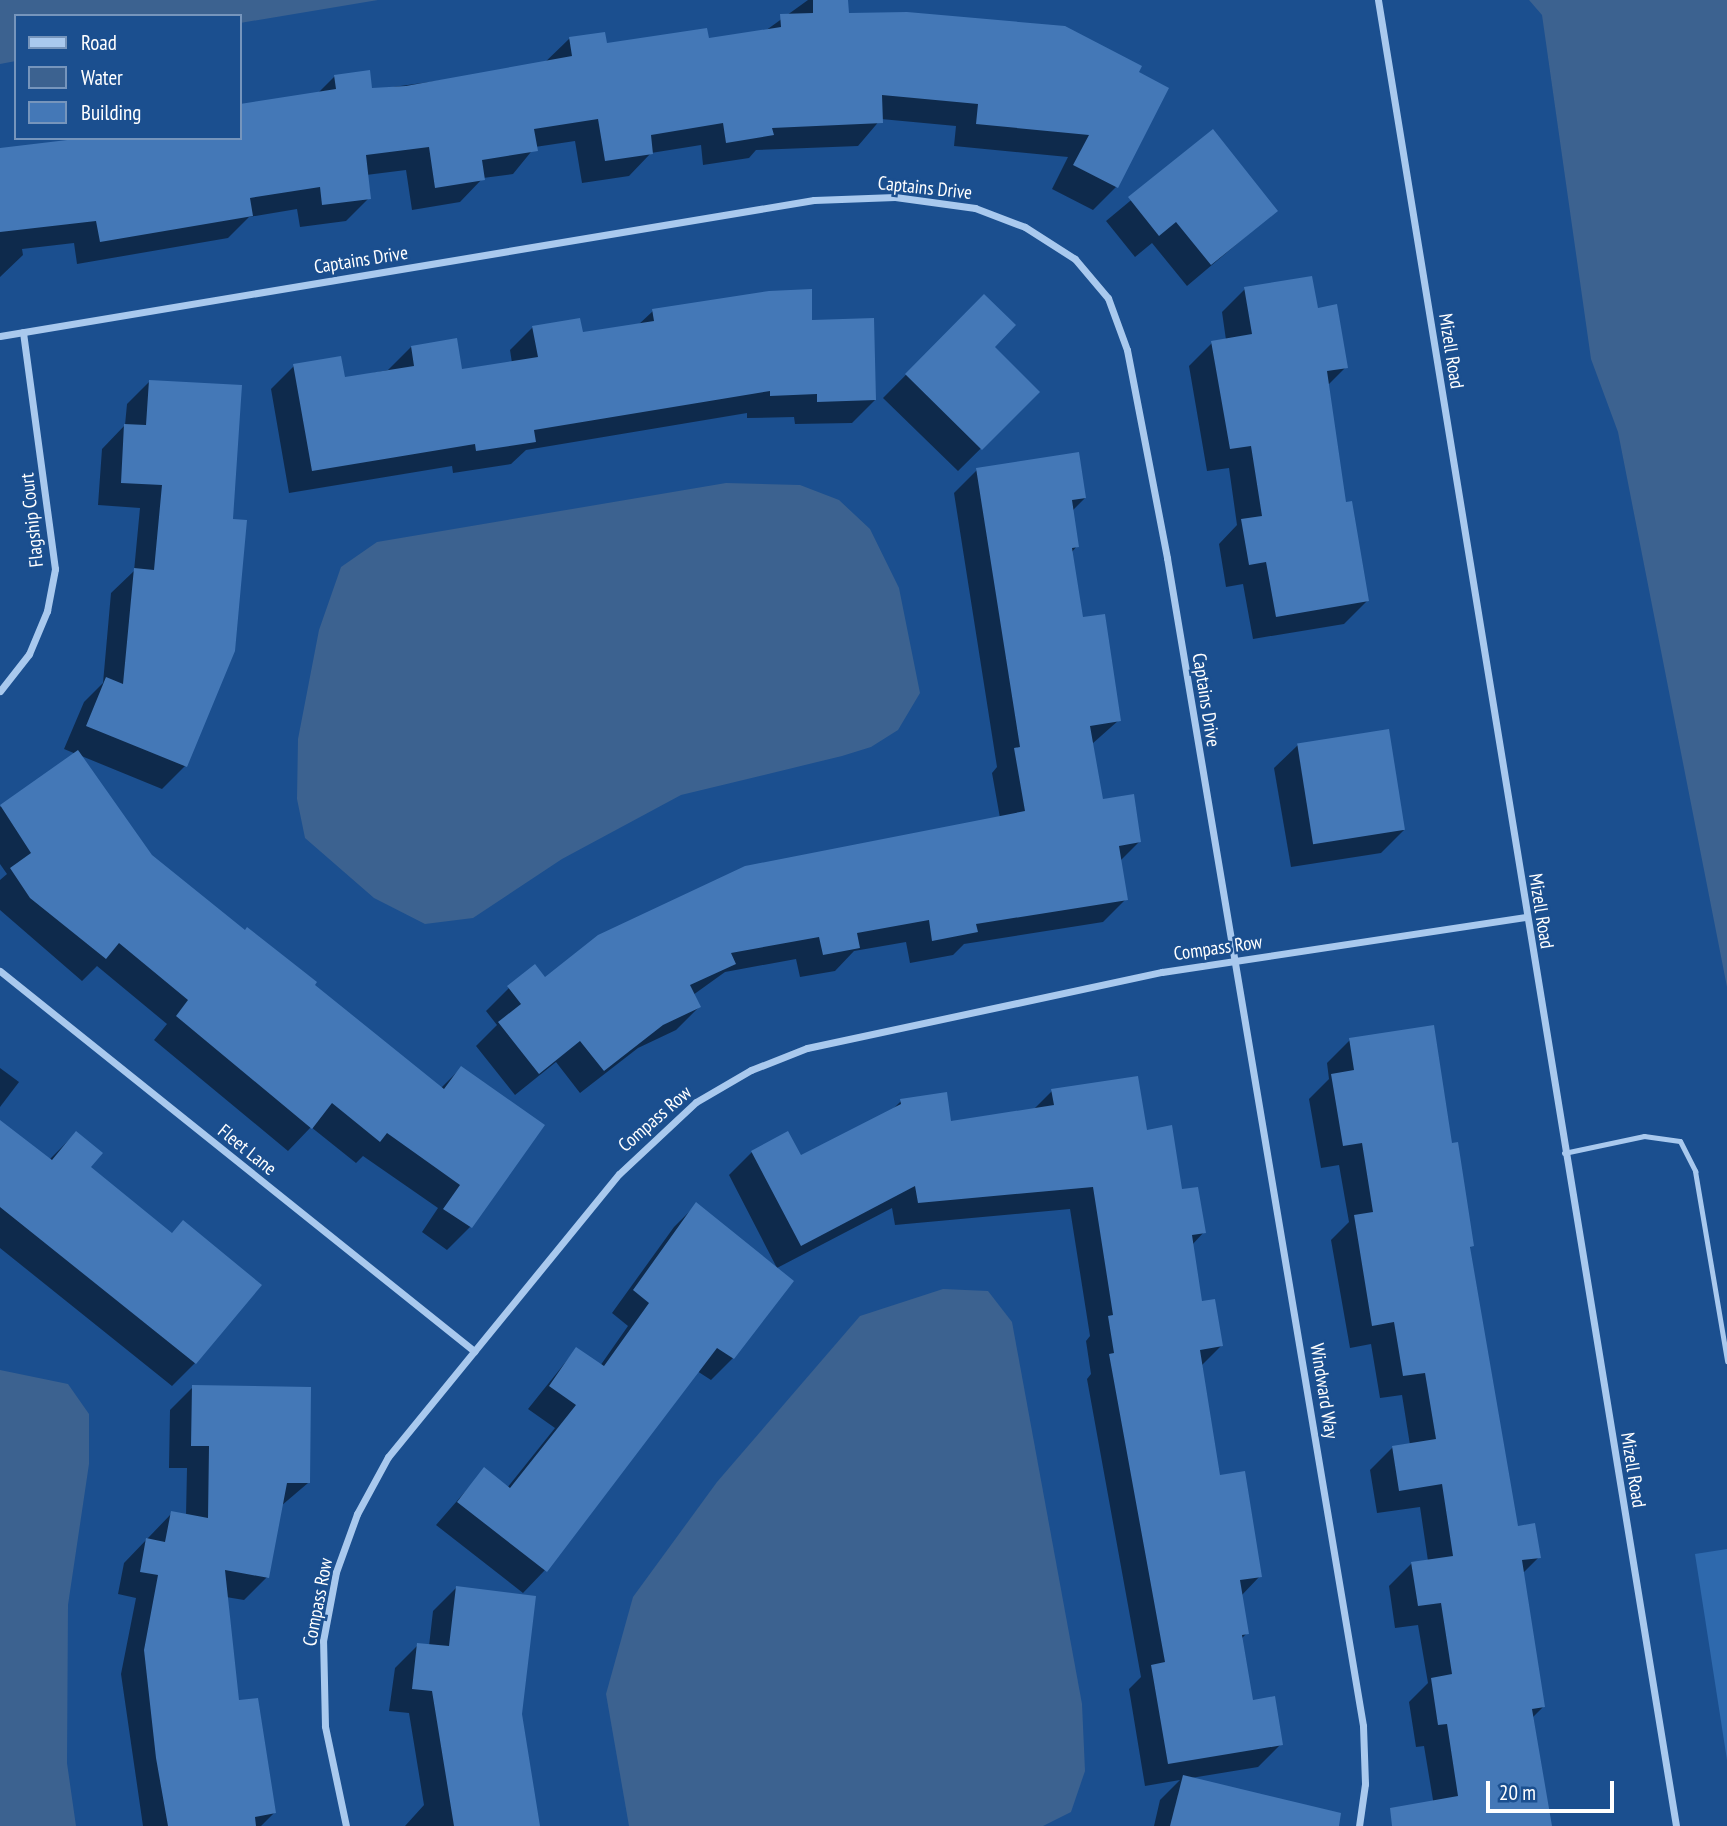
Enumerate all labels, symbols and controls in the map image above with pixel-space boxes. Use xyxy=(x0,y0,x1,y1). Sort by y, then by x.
legend xyxy=(14,14,242,140)
text: Road xyxy=(81,29,117,56)
text: Water xyxy=(81,64,123,91)
text: Building xyxy=(81,99,141,126)
street label: Captains Drive xyxy=(877,172,973,204)
street label: Captains Drive xyxy=(313,241,409,279)
street label: Mizell Road xyxy=(1434,312,1468,390)
street label: Flagship Court xyxy=(16,472,48,568)
street label: Captains Drive xyxy=(1187,652,1225,748)
street label: Mizell Road xyxy=(1524,872,1558,950)
street label: Compass Row xyxy=(1172,931,1264,965)
street label: Compass Row xyxy=(614,1081,696,1157)
street label: Fleet Lane xyxy=(213,1120,281,1180)
street label: Windward Way xyxy=(1305,1342,1343,1440)
street label: Mizell Road xyxy=(1616,1431,1650,1509)
street label: Compass Row xyxy=(298,1556,338,1648)
scale bar xyxy=(1489,1766,1617,1810)
text: 20 m xyxy=(1499,1779,1536,1806)

